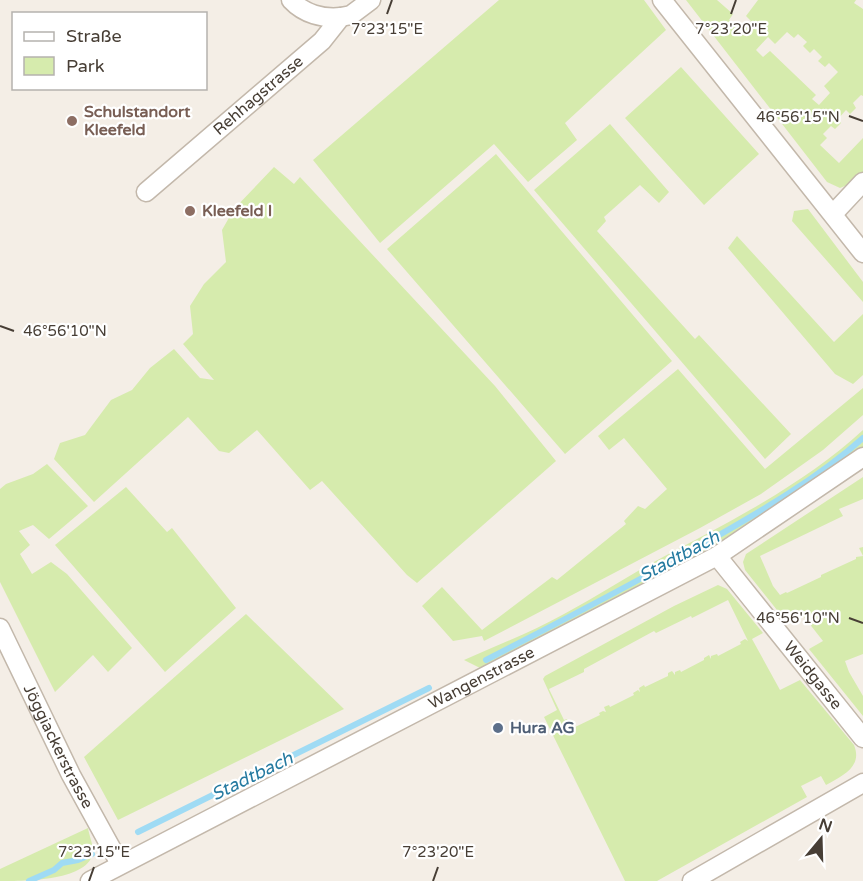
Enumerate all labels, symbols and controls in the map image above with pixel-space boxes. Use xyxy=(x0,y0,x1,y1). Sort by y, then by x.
legend xyxy=(12,12,207,90)
text: 7°23'15"E xyxy=(351,20,423,38)
text: 7°23'20"E xyxy=(695,20,767,38)
text: Straße xyxy=(66,25,122,47)
street label: Rehhagstrasse xyxy=(209,51,307,140)
text: Park xyxy=(66,55,105,77)
place label: Schulstandort Kleefeld xyxy=(84,102,191,140)
text: 46°56'15"N xyxy=(756,108,840,126)
marker: Schulstandort Kleefeld xyxy=(65,114,79,128)
place label: Kleefeld I xyxy=(202,201,272,221)
marker: Kleefeld I xyxy=(183,204,197,218)
text: 46°56'10"N xyxy=(23,322,107,340)
water label: Stadtbach xyxy=(635,525,724,586)
text: 46°56'10"N xyxy=(756,609,840,627)
street label: Weidgasse xyxy=(779,637,846,714)
street label: Wangenstrasse xyxy=(425,642,538,714)
street label: Jöggiackerstrasse xyxy=(19,681,97,812)
place label: Hura AG xyxy=(510,718,575,738)
marker: Hura AG xyxy=(491,721,505,735)
water label: Stadtbach xyxy=(208,746,297,805)
north arrow xyxy=(791,809,851,869)
text: N xyxy=(816,814,835,837)
text: 7°23'15"E xyxy=(58,843,130,861)
text: 7°23'20"E xyxy=(402,843,474,861)

